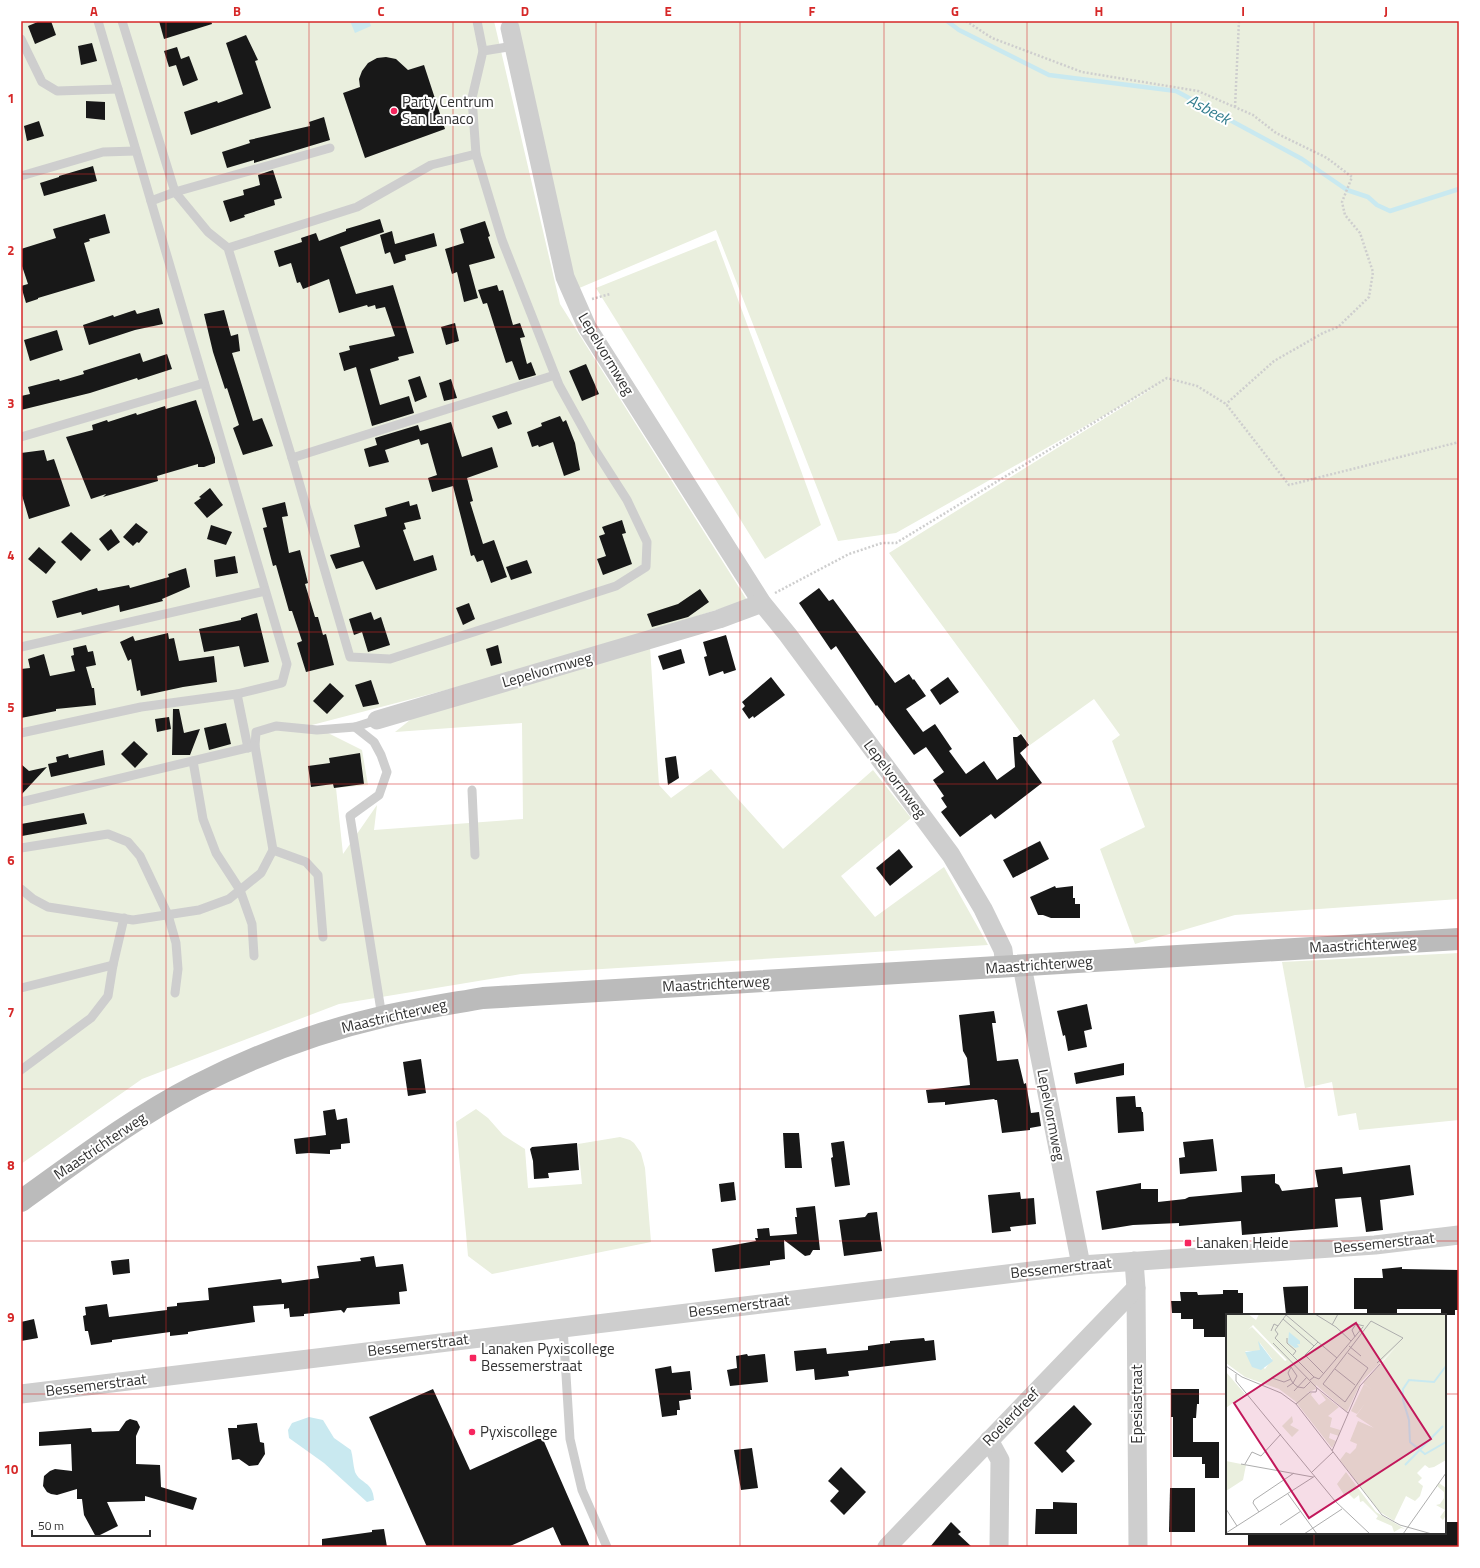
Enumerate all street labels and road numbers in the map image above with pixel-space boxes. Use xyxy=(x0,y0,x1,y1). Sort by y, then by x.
street label: Lepelvormweg xyxy=(573,308,640,400)
street label: Lepelvormweg xyxy=(499,646,595,693)
street label: Lepelvormweg xyxy=(858,735,933,823)
street label: Maastrichterweg xyxy=(1309,930,1418,959)
street label: Maastrichterweg xyxy=(985,949,1094,980)
street label: Maastrichterweg xyxy=(662,969,771,998)
street label: Maastrichterweg xyxy=(339,992,449,1039)
street label: Lepelvormweg xyxy=(1031,1067,1072,1163)
street label: Maastrichterweg xyxy=(49,1106,151,1185)
street label: Bessemerstraat xyxy=(1332,1226,1436,1259)
street label: Bessemerstraat xyxy=(1009,1251,1113,1284)
street label: Bessemerstraat xyxy=(687,1288,791,1323)
street label: Bessemerstraat xyxy=(366,1327,470,1362)
street label: Epesiastraat xyxy=(1125,1364,1148,1444)
street label: Bessemerstraat xyxy=(44,1367,148,1402)
street label: Roelerdreef xyxy=(977,1382,1045,1451)

